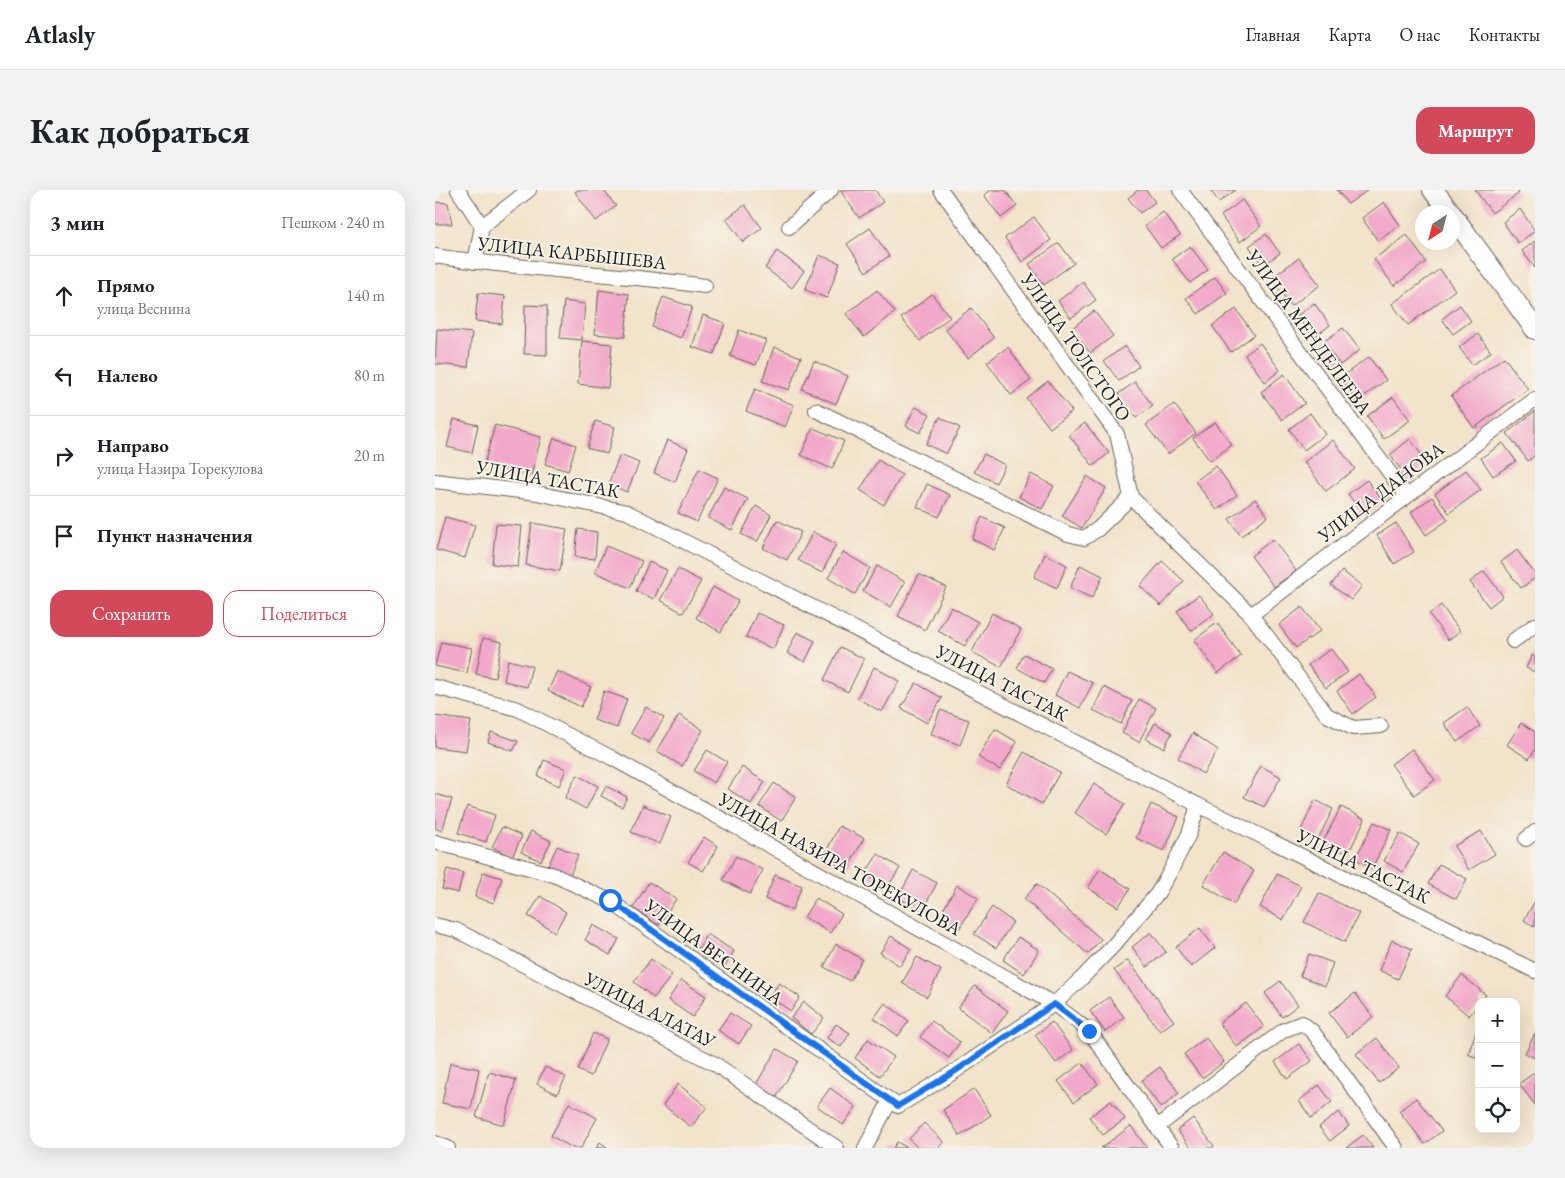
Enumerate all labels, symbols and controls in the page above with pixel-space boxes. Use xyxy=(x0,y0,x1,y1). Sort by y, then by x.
text: Atlasly xyxy=(25,19,95,50)
text: Главная xyxy=(1246,23,1300,46)
text: Карта xyxy=(1328,23,1371,46)
text: О нас xyxy=(1399,23,1441,46)
text: Контакты xyxy=(1469,23,1540,46)
button: Маршрут xyxy=(1416,107,1535,154)
text: Как добраться xyxy=(30,108,250,153)
north arrow xyxy=(1415,205,1460,250)
text: 3 мин xyxy=(50,209,105,236)
text: Пешком · 240 m xyxy=(281,212,385,233)
street label: УЛИЦА КАРБЫШЕВА xyxy=(475,231,669,275)
street label: УЛИЦА МЕНДЕЛЕЕВА xyxy=(1240,244,1378,420)
street label: УЛИЦА ТОЛСТОГО xyxy=(1015,267,1137,426)
text: Прямо xyxy=(97,273,155,298)
icon: ahead xyxy=(50,282,78,310)
text: 140 m xyxy=(346,285,385,306)
text: улица Веснина xyxy=(97,298,191,319)
icon: left xyxy=(50,362,78,390)
text: Налево xyxy=(97,363,158,388)
text: 80 m xyxy=(354,365,385,386)
text: Направо xyxy=(97,433,169,458)
street label: УЛИЦА ДАНОВА xyxy=(1312,436,1450,548)
icon: right xyxy=(50,442,78,470)
text: 20 m xyxy=(354,445,385,466)
street label: УЛИЦА ТАСТАК xyxy=(473,454,622,504)
text: улица Назира Торекулова xyxy=(97,458,263,479)
icon: arrive xyxy=(50,522,78,550)
text: Пункт назначения xyxy=(97,523,253,548)
button: Сохранить xyxy=(50,590,213,637)
button: Поделиться xyxy=(223,590,385,637)
street label: УЛИЦА ТАСТАК xyxy=(931,638,1073,727)
street label: УЛИЦА НАЗИРА ТОРЕКУЛОВА xyxy=(713,786,967,942)
street label: УЛИЦА ТАСТАК xyxy=(1291,822,1434,909)
route start xyxy=(599,889,622,912)
street label: УЛИЦА ВЕСНИНА xyxy=(639,893,789,1011)
street label: УЛИЦА АЛАТАУ xyxy=(579,966,721,1054)
map controls xyxy=(1475,998,1520,1133)
button: + xyxy=(1475,998,1520,1043)
route end xyxy=(1078,1020,1101,1043)
button: − xyxy=(1475,1043,1520,1088)
button: locate xyxy=(1475,1088,1520,1133)

